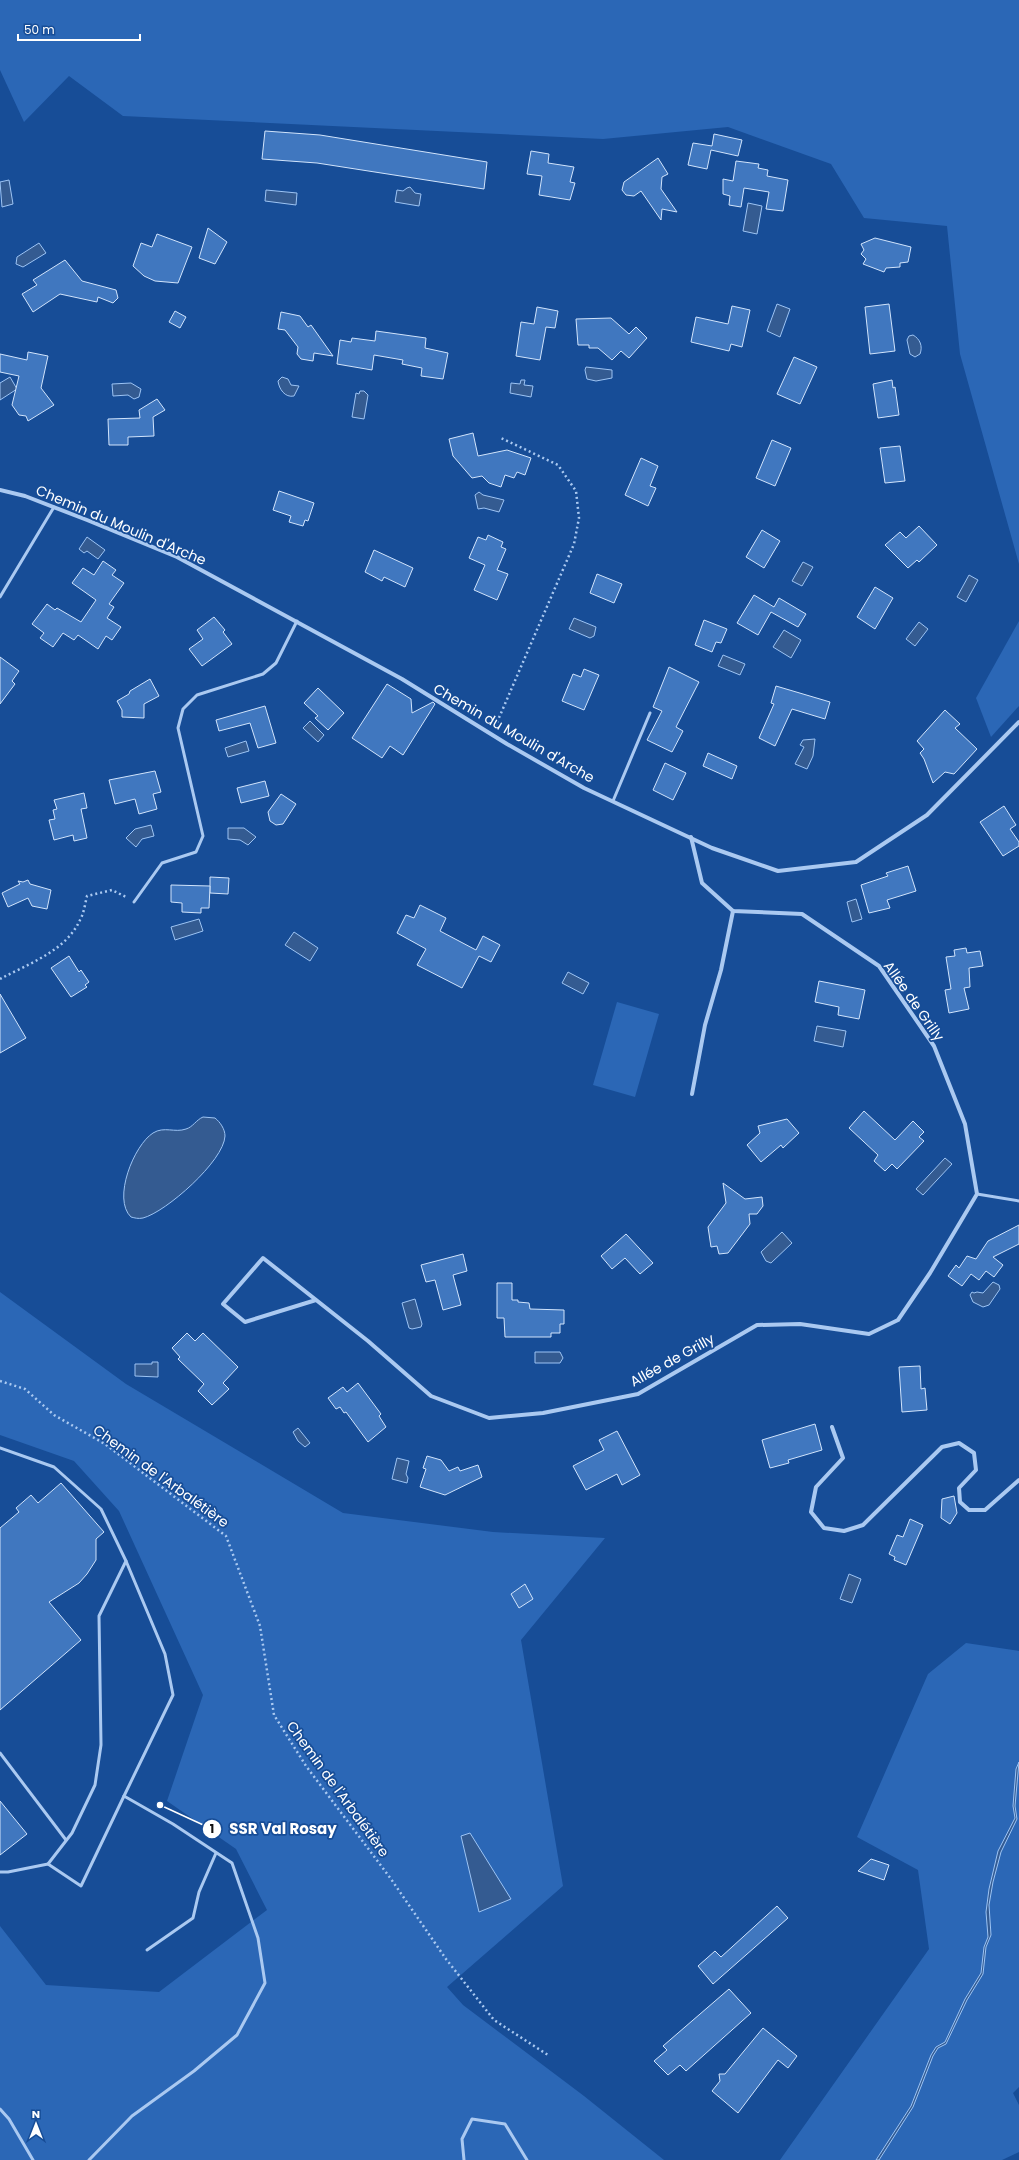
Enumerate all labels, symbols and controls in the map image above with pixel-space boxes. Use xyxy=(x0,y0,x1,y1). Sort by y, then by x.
scale bar xyxy=(18,16,140,42)
text: 50 m xyxy=(24,21,55,38)
street label: Chemin du Moulin d'Arche xyxy=(33,480,210,570)
street label: Chemin du Moulin d'Arche xyxy=(430,679,599,788)
street label: Allée de Grilly xyxy=(879,957,949,1045)
street label: Allée de Grilly xyxy=(626,1329,718,1391)
street label: Chemin de l'Arbalétière xyxy=(89,1420,233,1532)
street label: Chemin de l'Arbalétière xyxy=(282,1717,394,1861)
callout: SSR Val Rosay xyxy=(202,1815,345,1842)
text: SSR Val Rosay xyxy=(229,1818,337,1839)
text: 1 xyxy=(210,1820,214,1837)
north arrow xyxy=(16,2104,56,2144)
text: N xyxy=(32,2106,40,2122)

